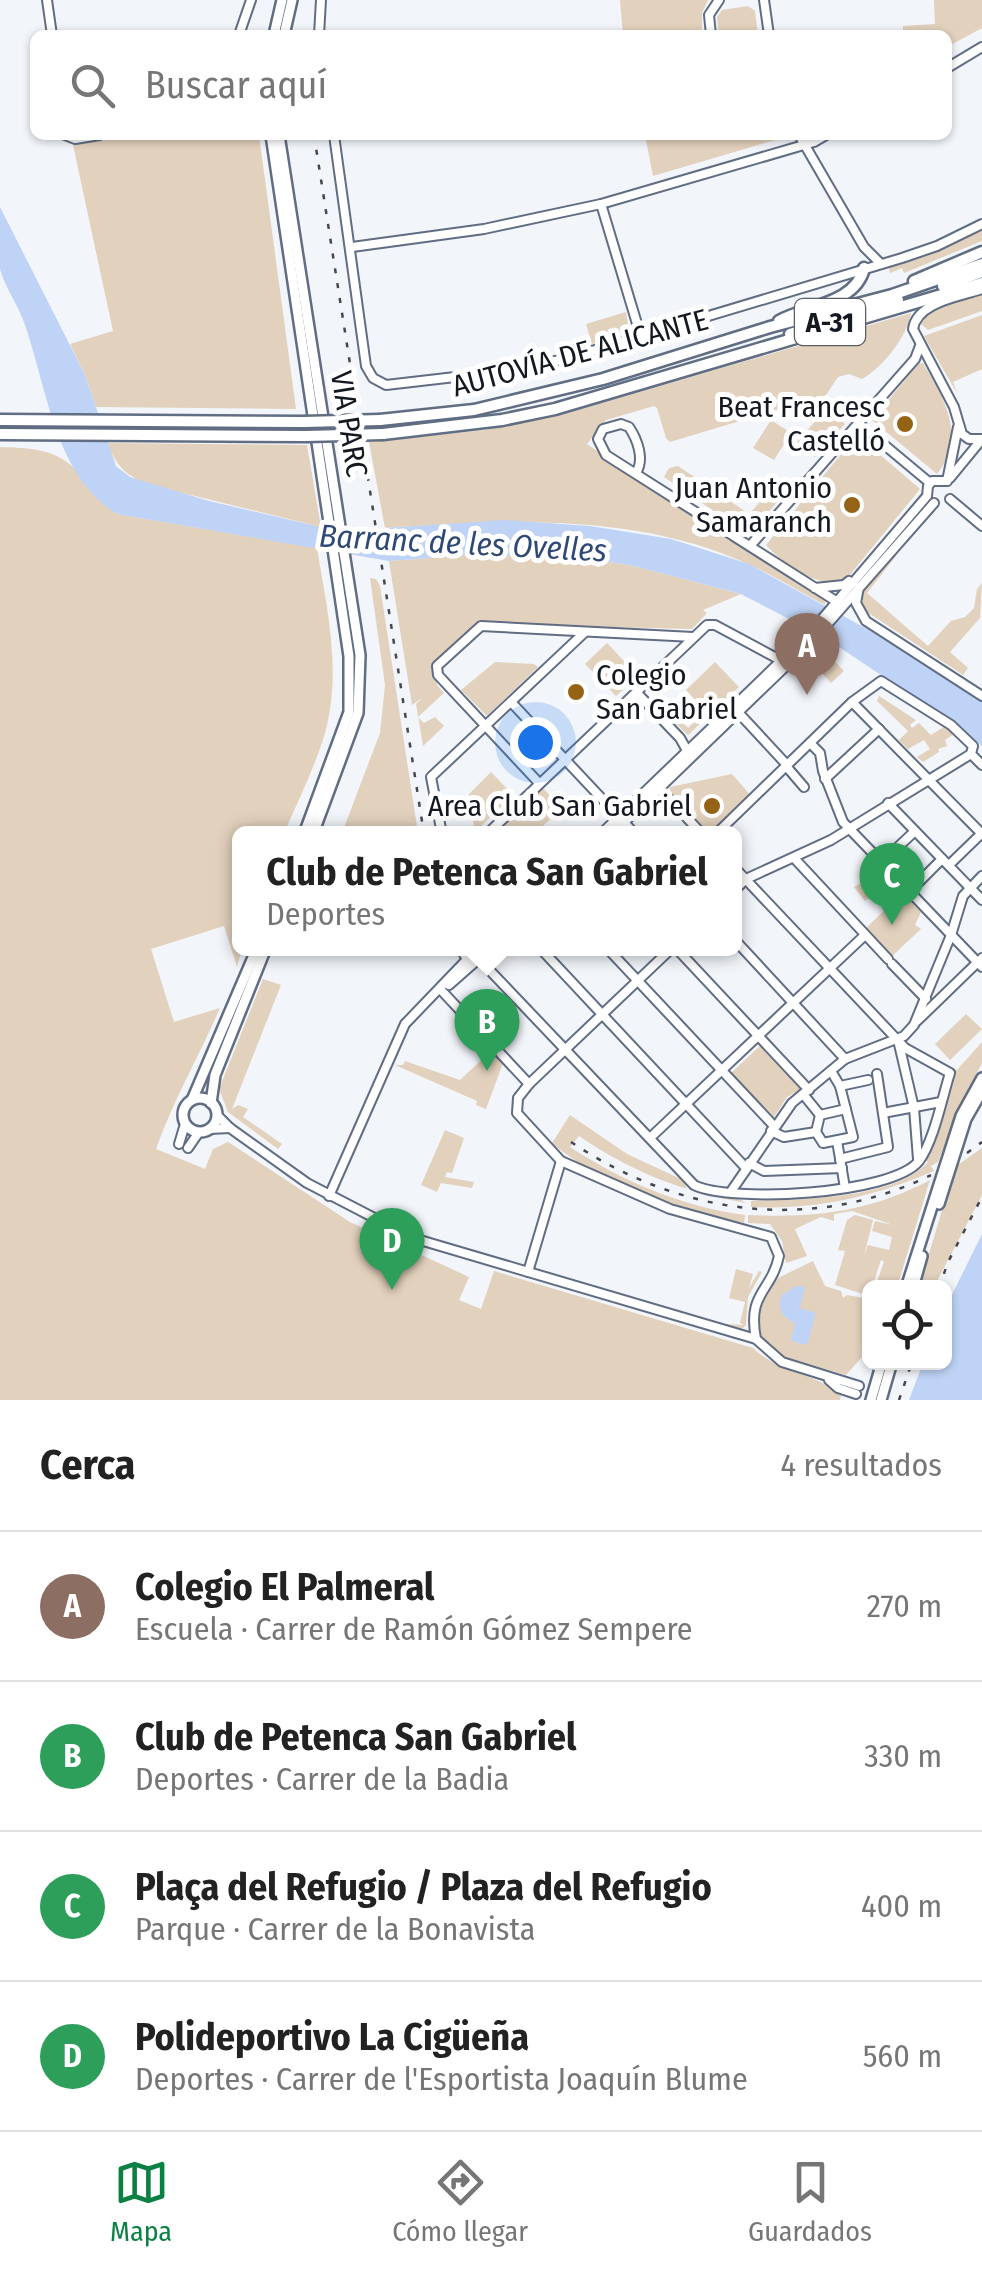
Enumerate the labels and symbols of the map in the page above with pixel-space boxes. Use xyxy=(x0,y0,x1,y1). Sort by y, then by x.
road number: A-31 xyxy=(795,299,865,345)
street label: AUTOVÍA DE ALICANTE xyxy=(448,302,712,404)
street label: VIA PARC xyxy=(323,368,375,480)
place label: Beat Francesc Castelló xyxy=(718,389,885,459)
marker: Beat Francesc Castelló xyxy=(894,413,916,435)
place label: Juan Antonio Samaranch xyxy=(675,470,832,540)
marker: Juan Antonio Samaranch xyxy=(841,494,863,516)
water label: Barranc de les Ovelles xyxy=(318,516,608,570)
pin: A xyxy=(774,612,840,695)
place label: Colegio San Gabriel xyxy=(596,657,737,727)
marker: Colegio San Gabriel xyxy=(565,681,587,703)
your location xyxy=(510,717,561,768)
place label: Area Club San Gabriel xyxy=(428,788,692,824)
marker: Area Club San Gabriel xyxy=(701,795,723,817)
pin: C xyxy=(860,842,924,925)
pin: B xyxy=(454,988,520,1071)
pin: D xyxy=(360,1208,424,1290)

